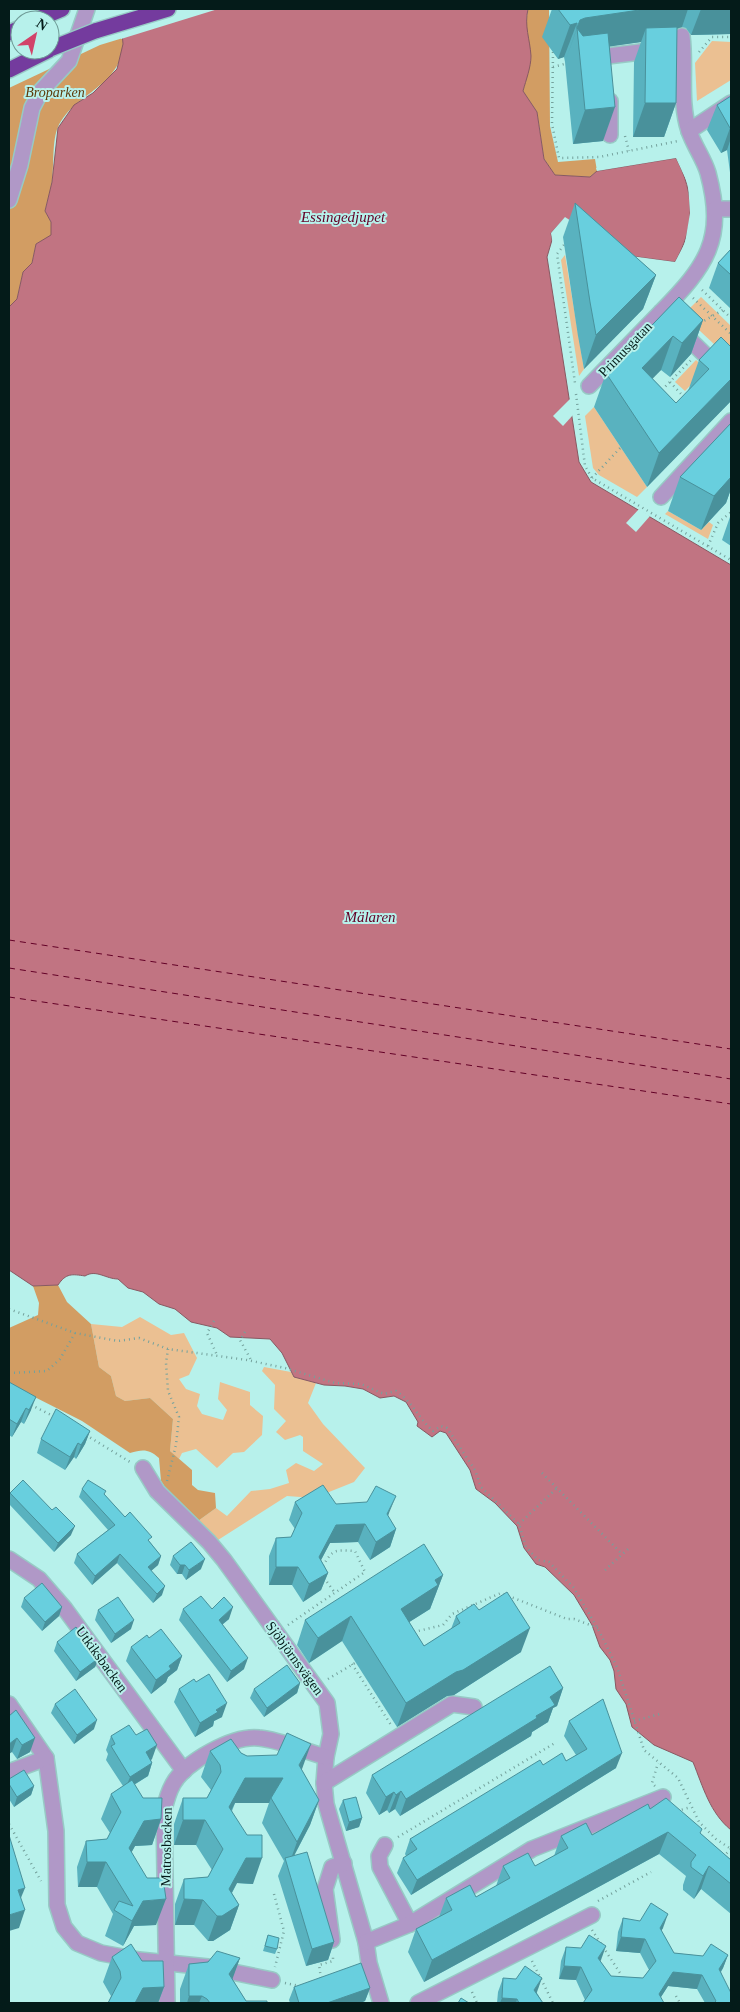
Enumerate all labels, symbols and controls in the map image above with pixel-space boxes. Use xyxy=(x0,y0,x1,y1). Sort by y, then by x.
north arrow xyxy=(10,10,60,60)
text: N xyxy=(34,16,50,34)
park label: Broparken xyxy=(25,85,85,100)
water label: Essingedjupet xyxy=(300,209,386,225)
street label: Primusgatan xyxy=(596,319,655,380)
water label: Mälaren xyxy=(343,909,396,925)
street label: Sjöbjörnsvägen xyxy=(263,1619,326,1698)
street label: Utkiksbacken xyxy=(73,1624,130,1695)
street label: Matrosbacken xyxy=(158,1807,175,1887)

